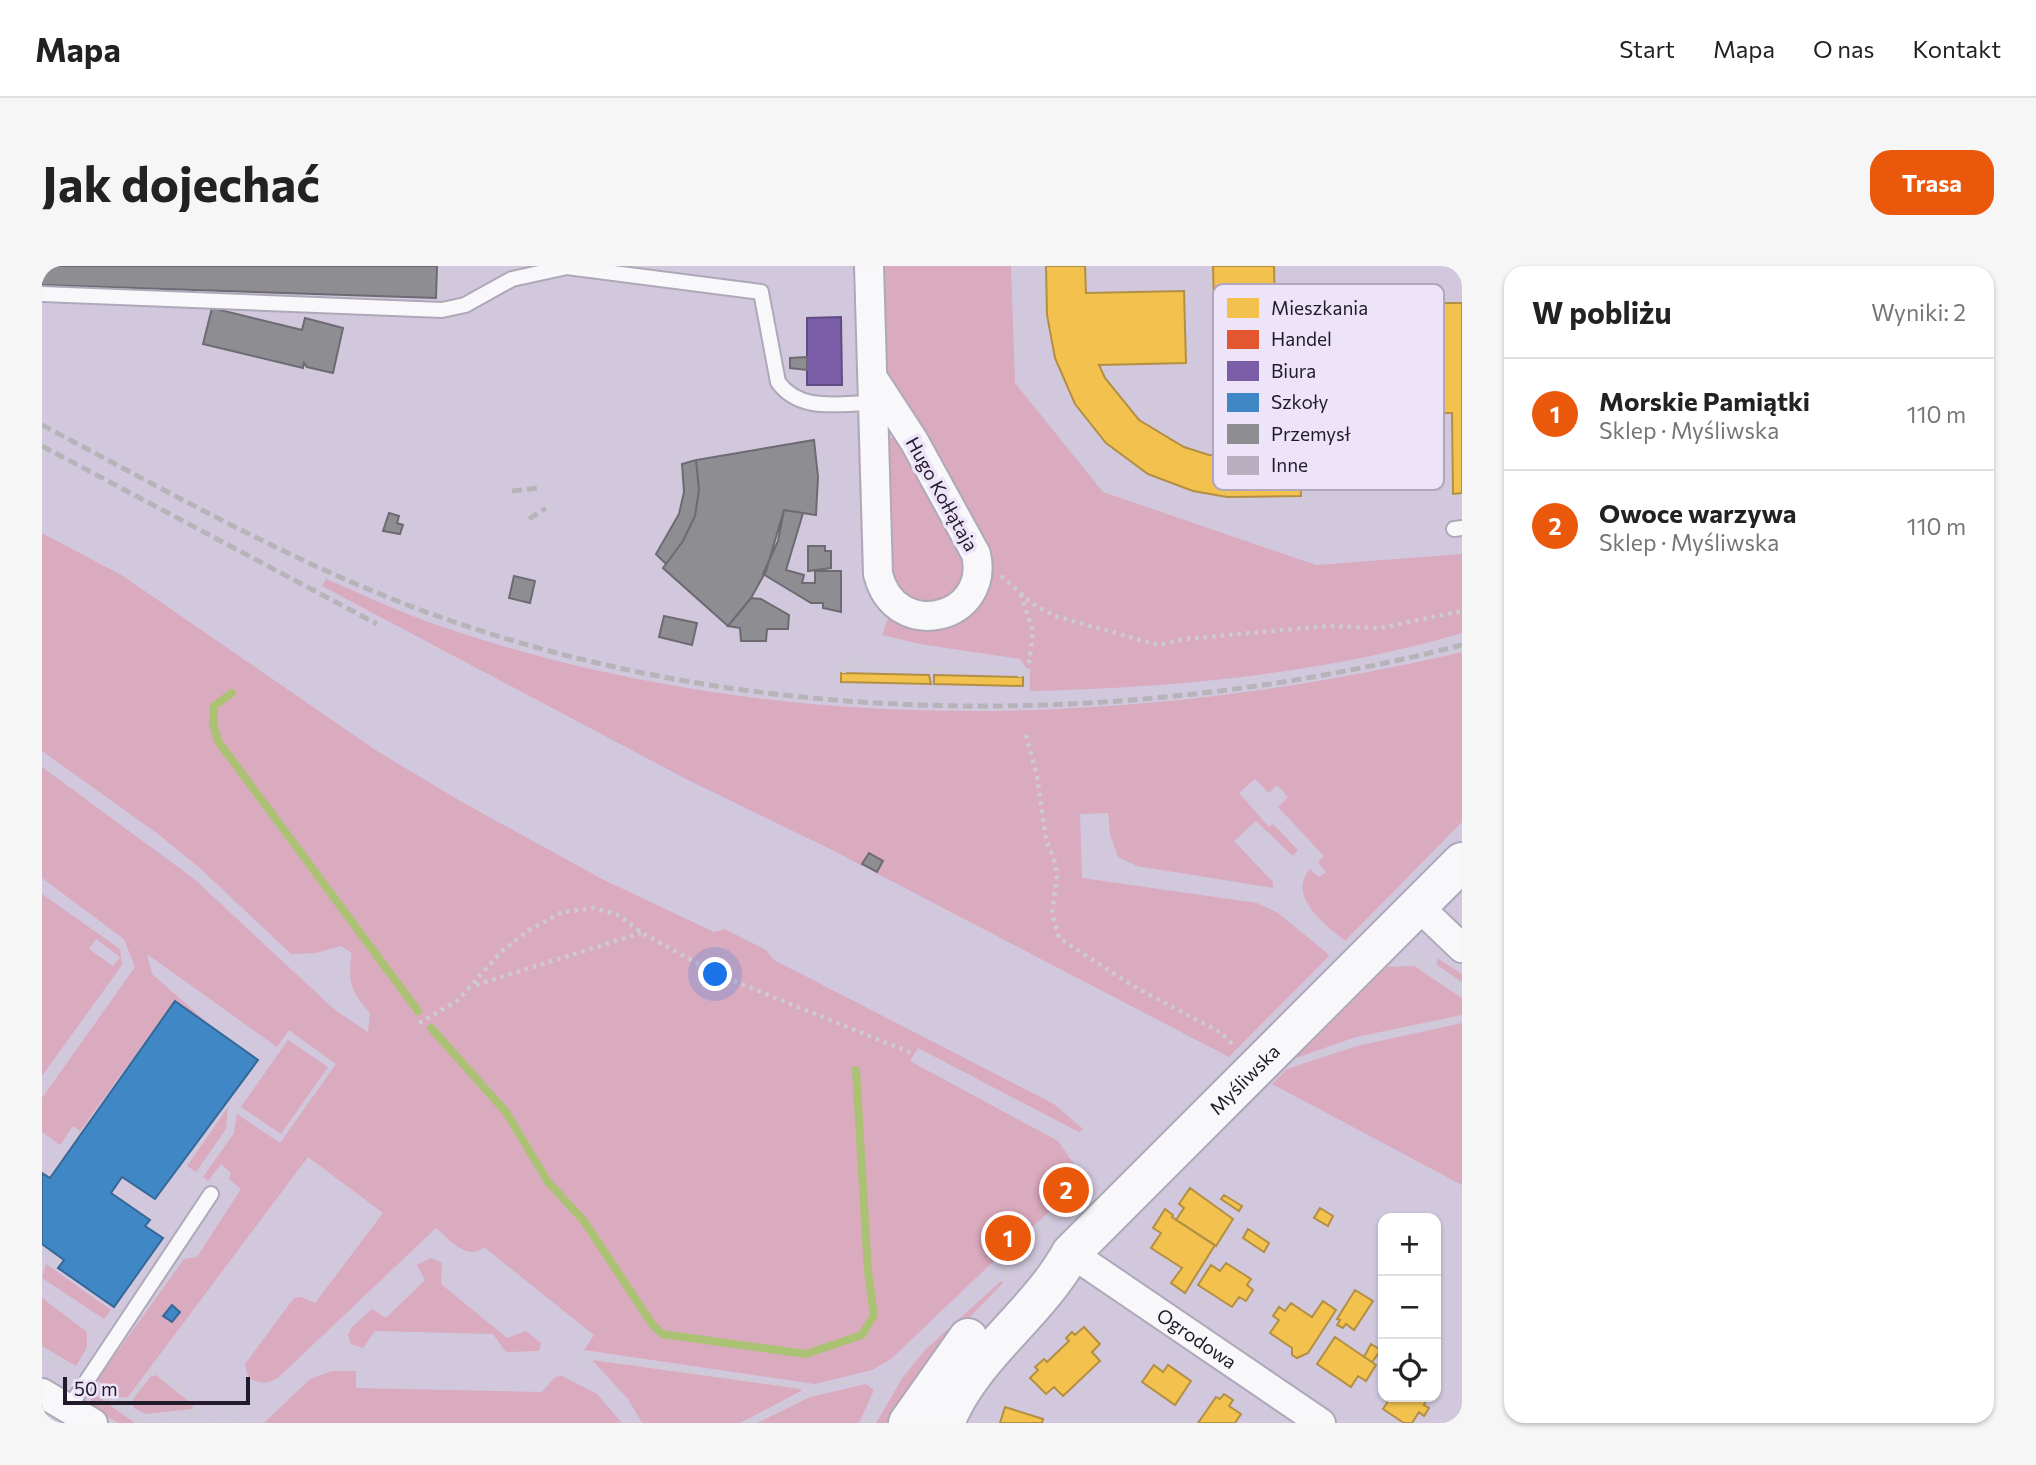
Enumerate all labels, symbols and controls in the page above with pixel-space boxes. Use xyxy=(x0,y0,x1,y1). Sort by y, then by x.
text: Mapa xyxy=(35,28,121,69)
text: Start xyxy=(1619,34,1675,63)
text: Mapa xyxy=(1713,34,1775,63)
text: O nas xyxy=(1813,34,1874,63)
text: Kontakt xyxy=(1912,34,2001,63)
button: Trasa xyxy=(1870,150,1994,215)
text: Jak dojechać xyxy=(42,152,320,212)
legend xyxy=(1213,284,1444,490)
text: W pobliżu xyxy=(1532,293,1672,330)
text: Mieszkania xyxy=(1271,296,1368,319)
text: Wyniki: 2 xyxy=(1871,298,1966,326)
text: Handel xyxy=(1271,327,1332,350)
text: Biura xyxy=(1271,359,1316,382)
text: Morskie Pamiątki xyxy=(1599,385,1810,416)
text: Szkoły xyxy=(1271,390,1329,413)
text: 1 xyxy=(1550,400,1560,428)
text: 110 m xyxy=(1907,400,1966,428)
text: Sklep · Myśliwska xyxy=(1599,416,1779,444)
text: Przemysł xyxy=(1271,422,1351,445)
street label: Hugo Kołłątaja xyxy=(902,433,983,555)
text: Inne xyxy=(1271,453,1308,476)
text: Owoce warzywa xyxy=(1599,497,1796,528)
text: 2 xyxy=(1548,512,1562,540)
text: 110 m xyxy=(1907,512,1966,540)
text: Sklep · Myśliwska xyxy=(1599,528,1779,556)
your location xyxy=(698,957,732,991)
street label: Myśliwska xyxy=(1204,1039,1284,1119)
pin: 2 xyxy=(1043,1164,1089,1216)
pin: 1 xyxy=(985,1212,1031,1264)
map controls xyxy=(1378,1213,1441,1402)
button: + xyxy=(1378,1213,1441,1276)
button: − xyxy=(1378,1276,1441,1339)
street label: Ogrodowa xyxy=(1153,1303,1241,1373)
button: locate xyxy=(1378,1339,1441,1402)
scale bar xyxy=(63,1374,250,1406)
text: 50 m xyxy=(74,1377,118,1400)

